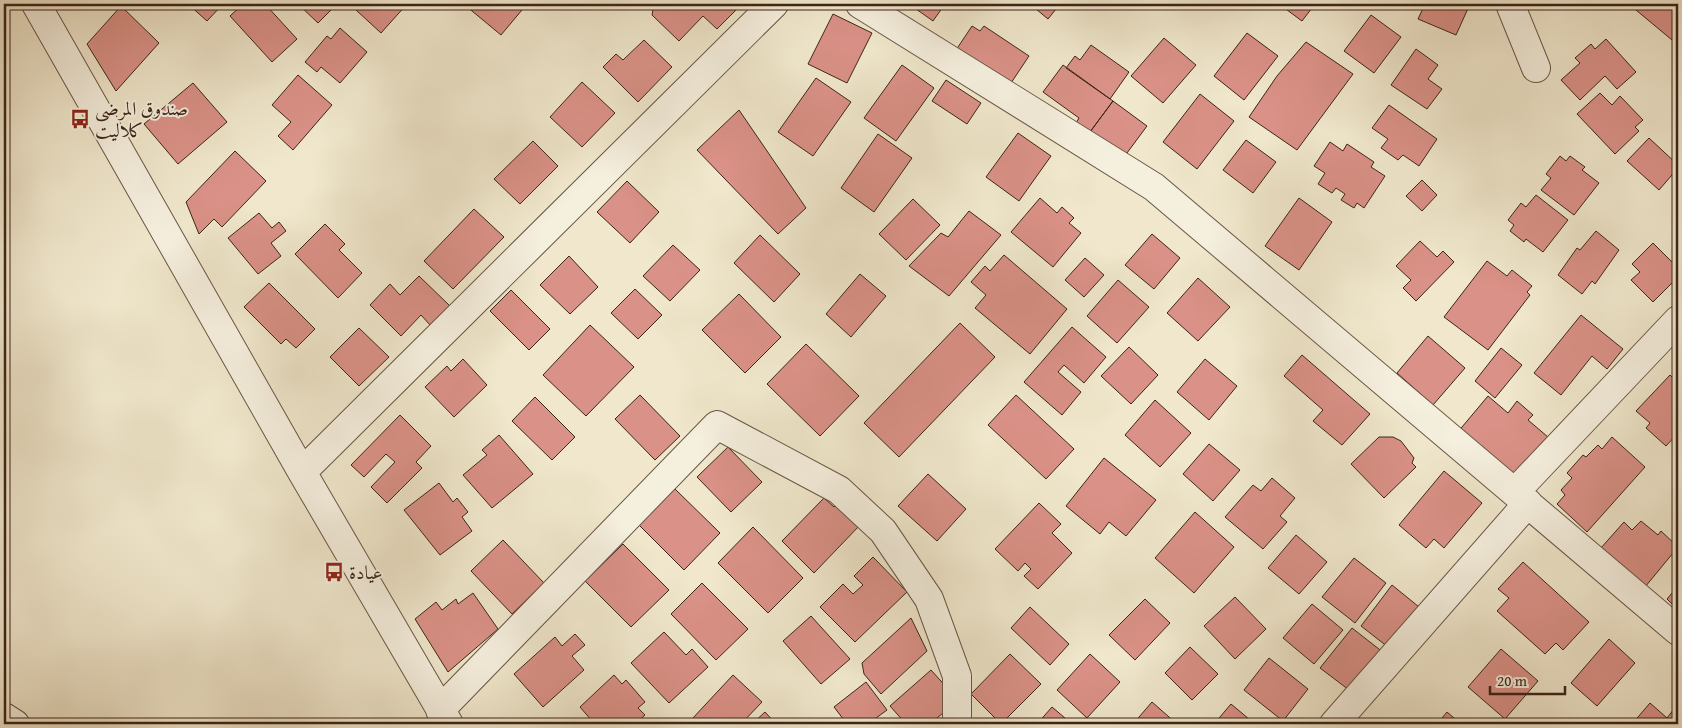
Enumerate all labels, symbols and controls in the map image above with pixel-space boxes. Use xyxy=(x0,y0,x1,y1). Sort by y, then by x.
place label: صندوق المرضى كلاليت xyxy=(95,94,188,144)
bus stop icon: صندوق المرضى كلاليت xyxy=(69,108,91,130)
place label: عيادة xyxy=(349,558,383,586)
bus stop icon: عيادة xyxy=(323,561,345,583)
scale bar xyxy=(1490,663,1564,695)
text: 20 m xyxy=(1497,670,1528,691)

